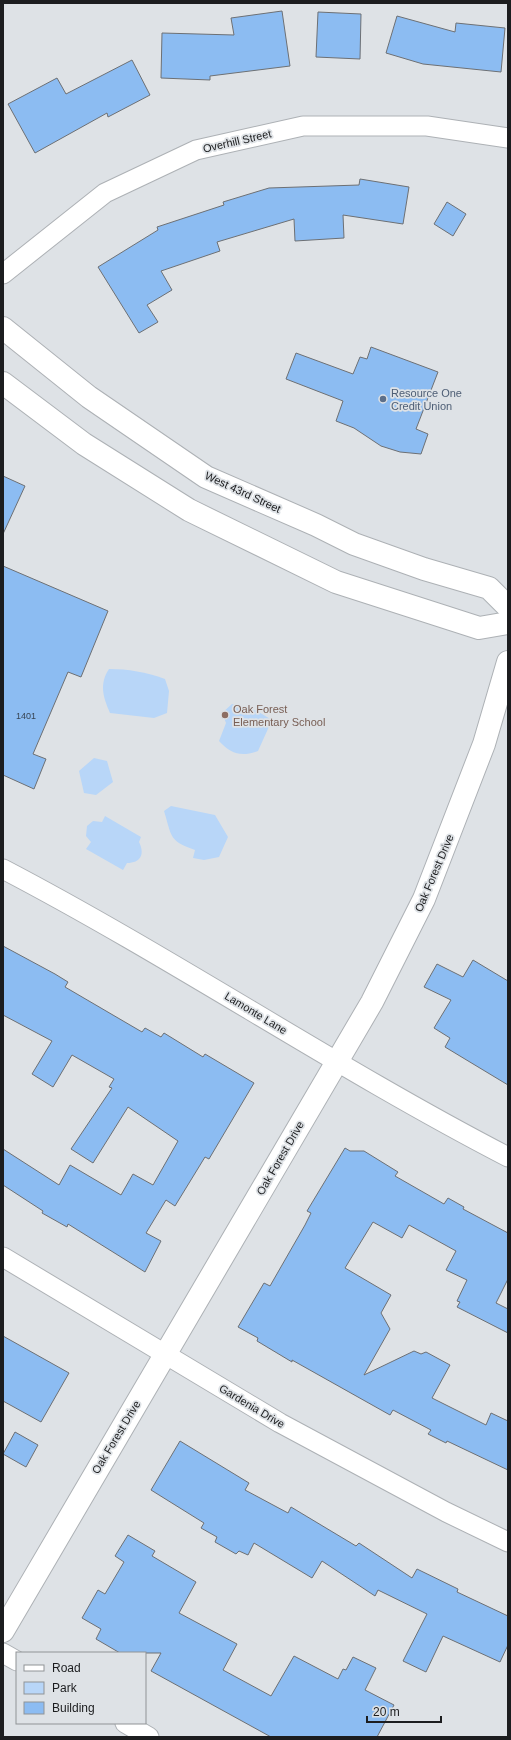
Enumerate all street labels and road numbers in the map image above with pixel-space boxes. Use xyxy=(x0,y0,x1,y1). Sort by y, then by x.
street label: Overhill Street xyxy=(202,127,272,155)
street label: West 43rd Street xyxy=(203,469,283,515)
street label: Oak Forest Drive xyxy=(412,832,456,914)
street label: Lamonte Lane xyxy=(223,990,289,1036)
street label: Oak Forest Drive xyxy=(254,1119,306,1197)
street label: Gardenia Drive xyxy=(217,1382,287,1430)
street label: Oak Forest Drive xyxy=(89,1398,143,1476)

